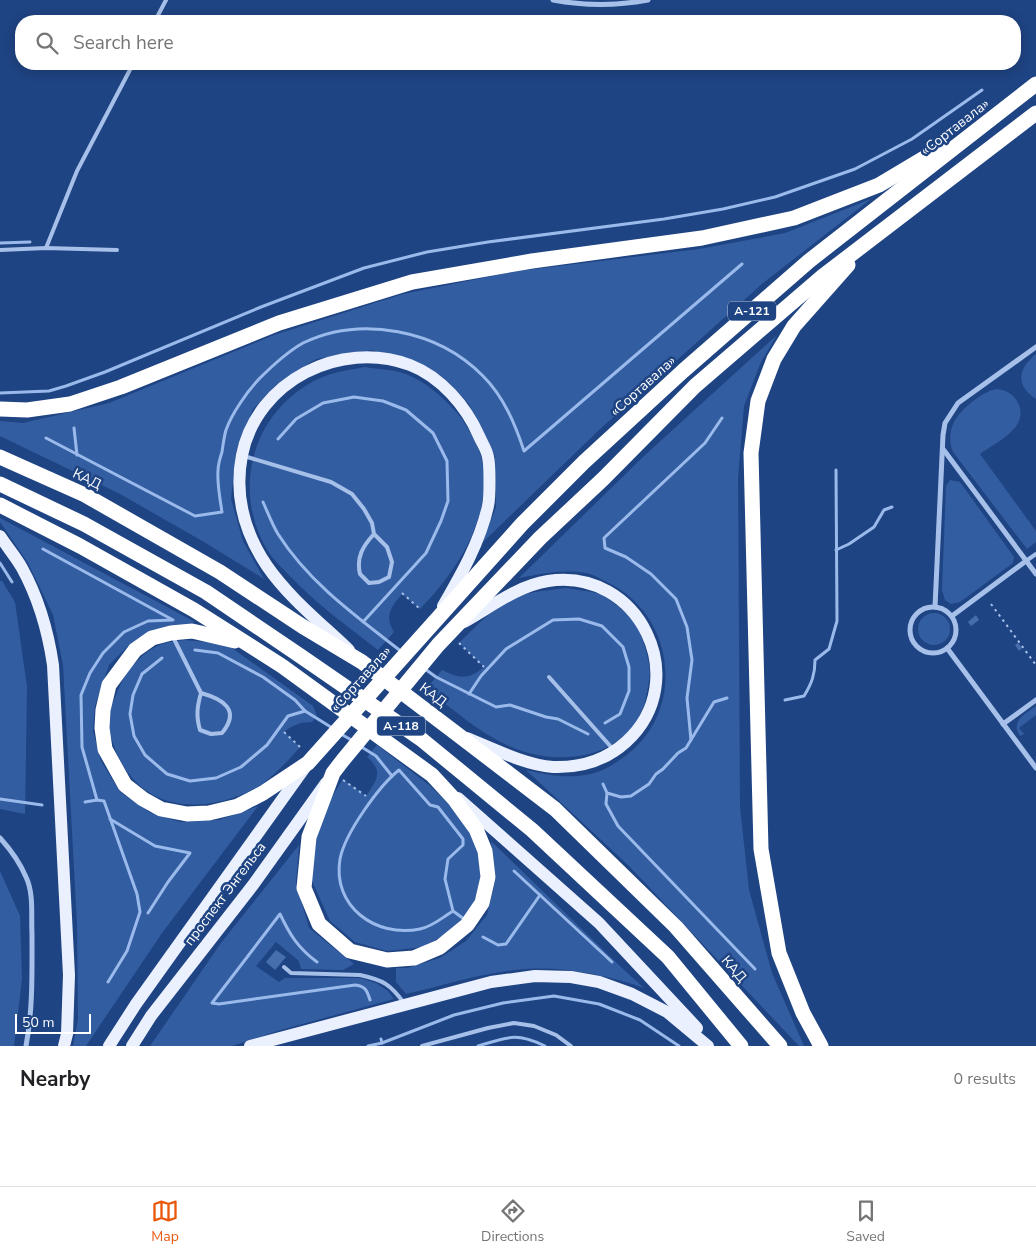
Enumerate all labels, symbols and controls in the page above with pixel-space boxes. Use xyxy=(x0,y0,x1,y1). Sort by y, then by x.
search box xyxy=(15,15,1021,70)
icon: search xyxy=(33,29,61,57)
text: Search here xyxy=(73,30,174,56)
street label: «Сортавала» xyxy=(917,94,993,160)
road number: А-121 xyxy=(728,302,776,321)
street label: «Сортавала» xyxy=(606,351,680,421)
street label: КАД xyxy=(69,464,105,494)
street label: «Сортавала» xyxy=(326,642,396,716)
street label: КАД xyxy=(415,678,451,712)
road number: А-118 xyxy=(377,716,425,736)
street label: проспект Энгельса xyxy=(180,838,270,950)
street label: КАД xyxy=(717,952,751,987)
scale bar xyxy=(15,1011,91,1034)
text: 50 m xyxy=(22,1013,54,1032)
text: Nearby xyxy=(20,1065,90,1093)
text: 0 results xyxy=(954,1068,1016,1090)
tab: Map xyxy=(151,1197,179,1246)
tab: Directions xyxy=(481,1197,544,1246)
tab: Saved xyxy=(846,1197,885,1246)

